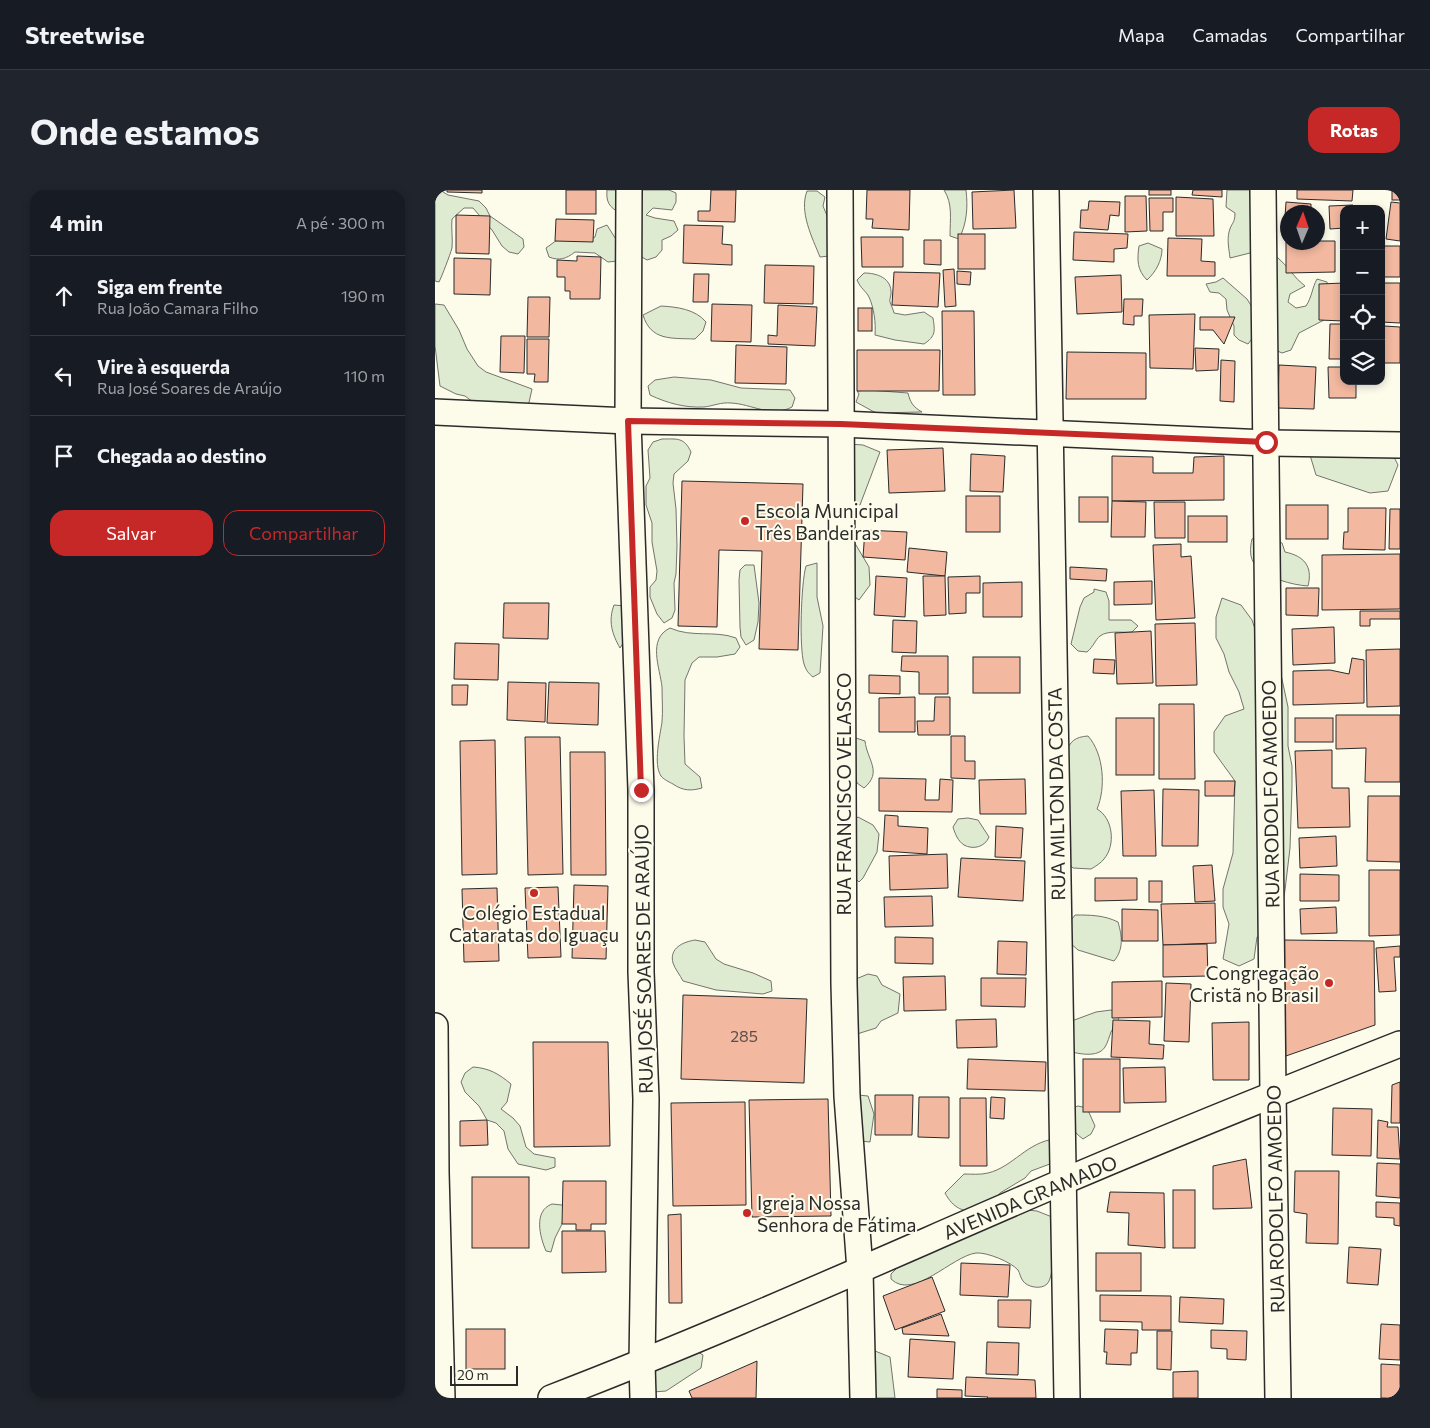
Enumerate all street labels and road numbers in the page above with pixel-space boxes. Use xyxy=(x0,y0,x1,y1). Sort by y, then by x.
street label: RUA FRANCISCO VELASCO xyxy=(832,672,855,916)
street label: RUA RODOLFO AMOEDO xyxy=(1257,680,1283,908)
street label: RUA MILTON DA COSTA xyxy=(1043,687,1069,901)
street label: RUA JOSÉ SOARES DE ARAÚJO xyxy=(628,824,657,1094)
street label: RUA RODOLFO AMOEDO xyxy=(1262,1085,1288,1313)
street label: AVENIDA GRAMADO xyxy=(940,1150,1120,1244)

